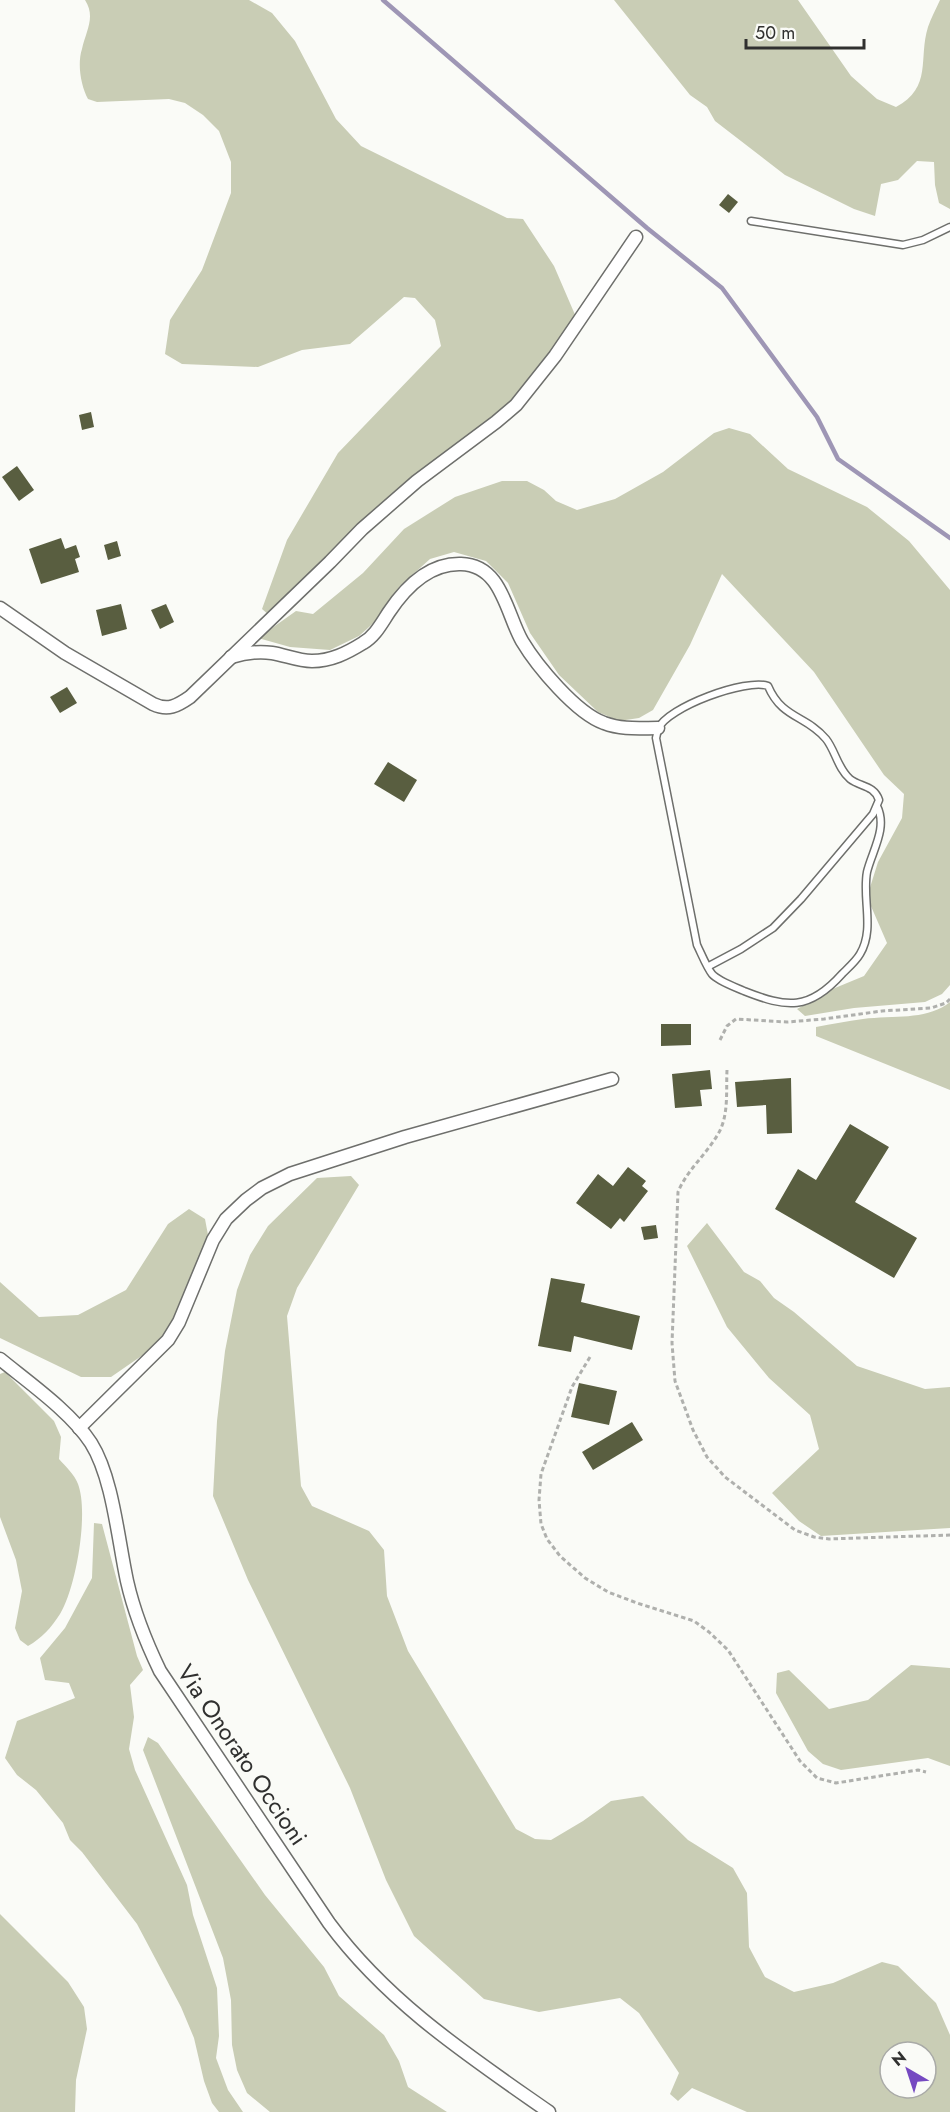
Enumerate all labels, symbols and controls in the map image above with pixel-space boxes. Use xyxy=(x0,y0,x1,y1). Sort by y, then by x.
scale bar xyxy=(746,12,864,50)
text: 50 m xyxy=(755,20,795,46)
street label: Via Onorato Occioni xyxy=(169,1657,316,1852)
north arrow xyxy=(878,2040,938,2100)
text: N xyxy=(887,2046,911,2072)

